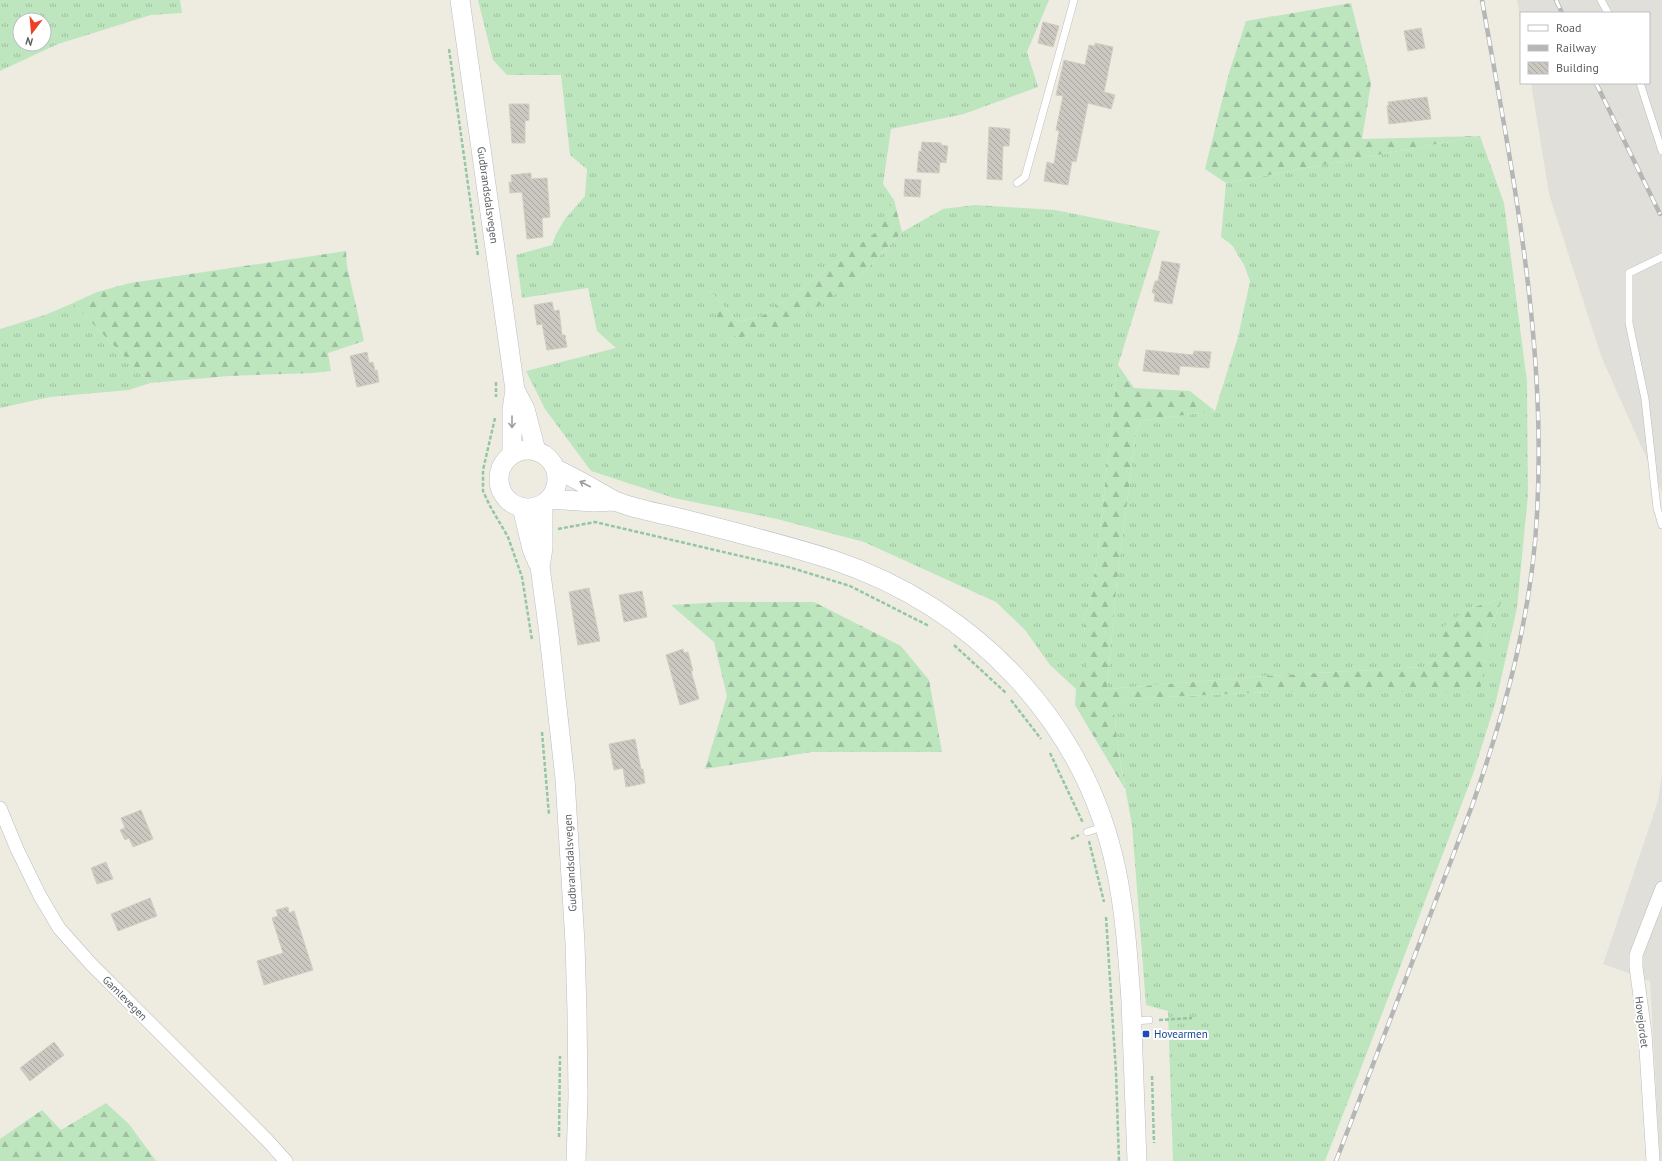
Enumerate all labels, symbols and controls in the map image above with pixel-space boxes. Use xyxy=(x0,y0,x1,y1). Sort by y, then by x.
north arrow xyxy=(12,12,52,52)
legend xyxy=(1520,12,1650,84)
text: Road xyxy=(1556,20,1581,35)
text: N xyxy=(24,34,35,49)
text: Railway xyxy=(1556,40,1596,55)
text: Building xyxy=(1556,60,1599,75)
street label: Gudbrandsdalsvegen xyxy=(474,146,502,244)
one-way arrow xyxy=(508,415,516,428)
one-way arrow xyxy=(579,480,591,488)
street label: Gudbrandsdalsvegen xyxy=(560,814,580,912)
street label: Gamlevegen xyxy=(100,973,150,1023)
street label: Hovejordet xyxy=(1632,995,1652,1049)
place label: Hovearmen xyxy=(1154,1027,1208,1041)
marker: Hovearmen xyxy=(1141,1029,1151,1039)

